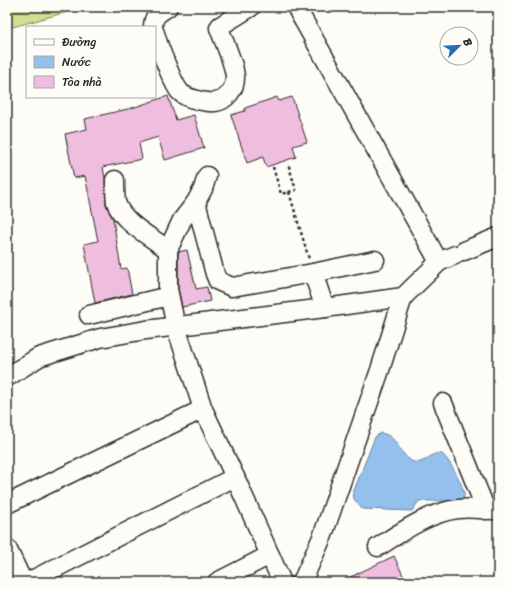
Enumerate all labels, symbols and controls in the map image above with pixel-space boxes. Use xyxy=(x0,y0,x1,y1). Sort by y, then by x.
legend xyxy=(26,26,156,98)
north arrow xyxy=(439,26,479,66)
text: Đường xyxy=(62,31,96,53)
text: B xyxy=(458,35,478,49)
text: Nước xyxy=(62,51,91,73)
text: Tòa nhà xyxy=(62,71,102,93)

